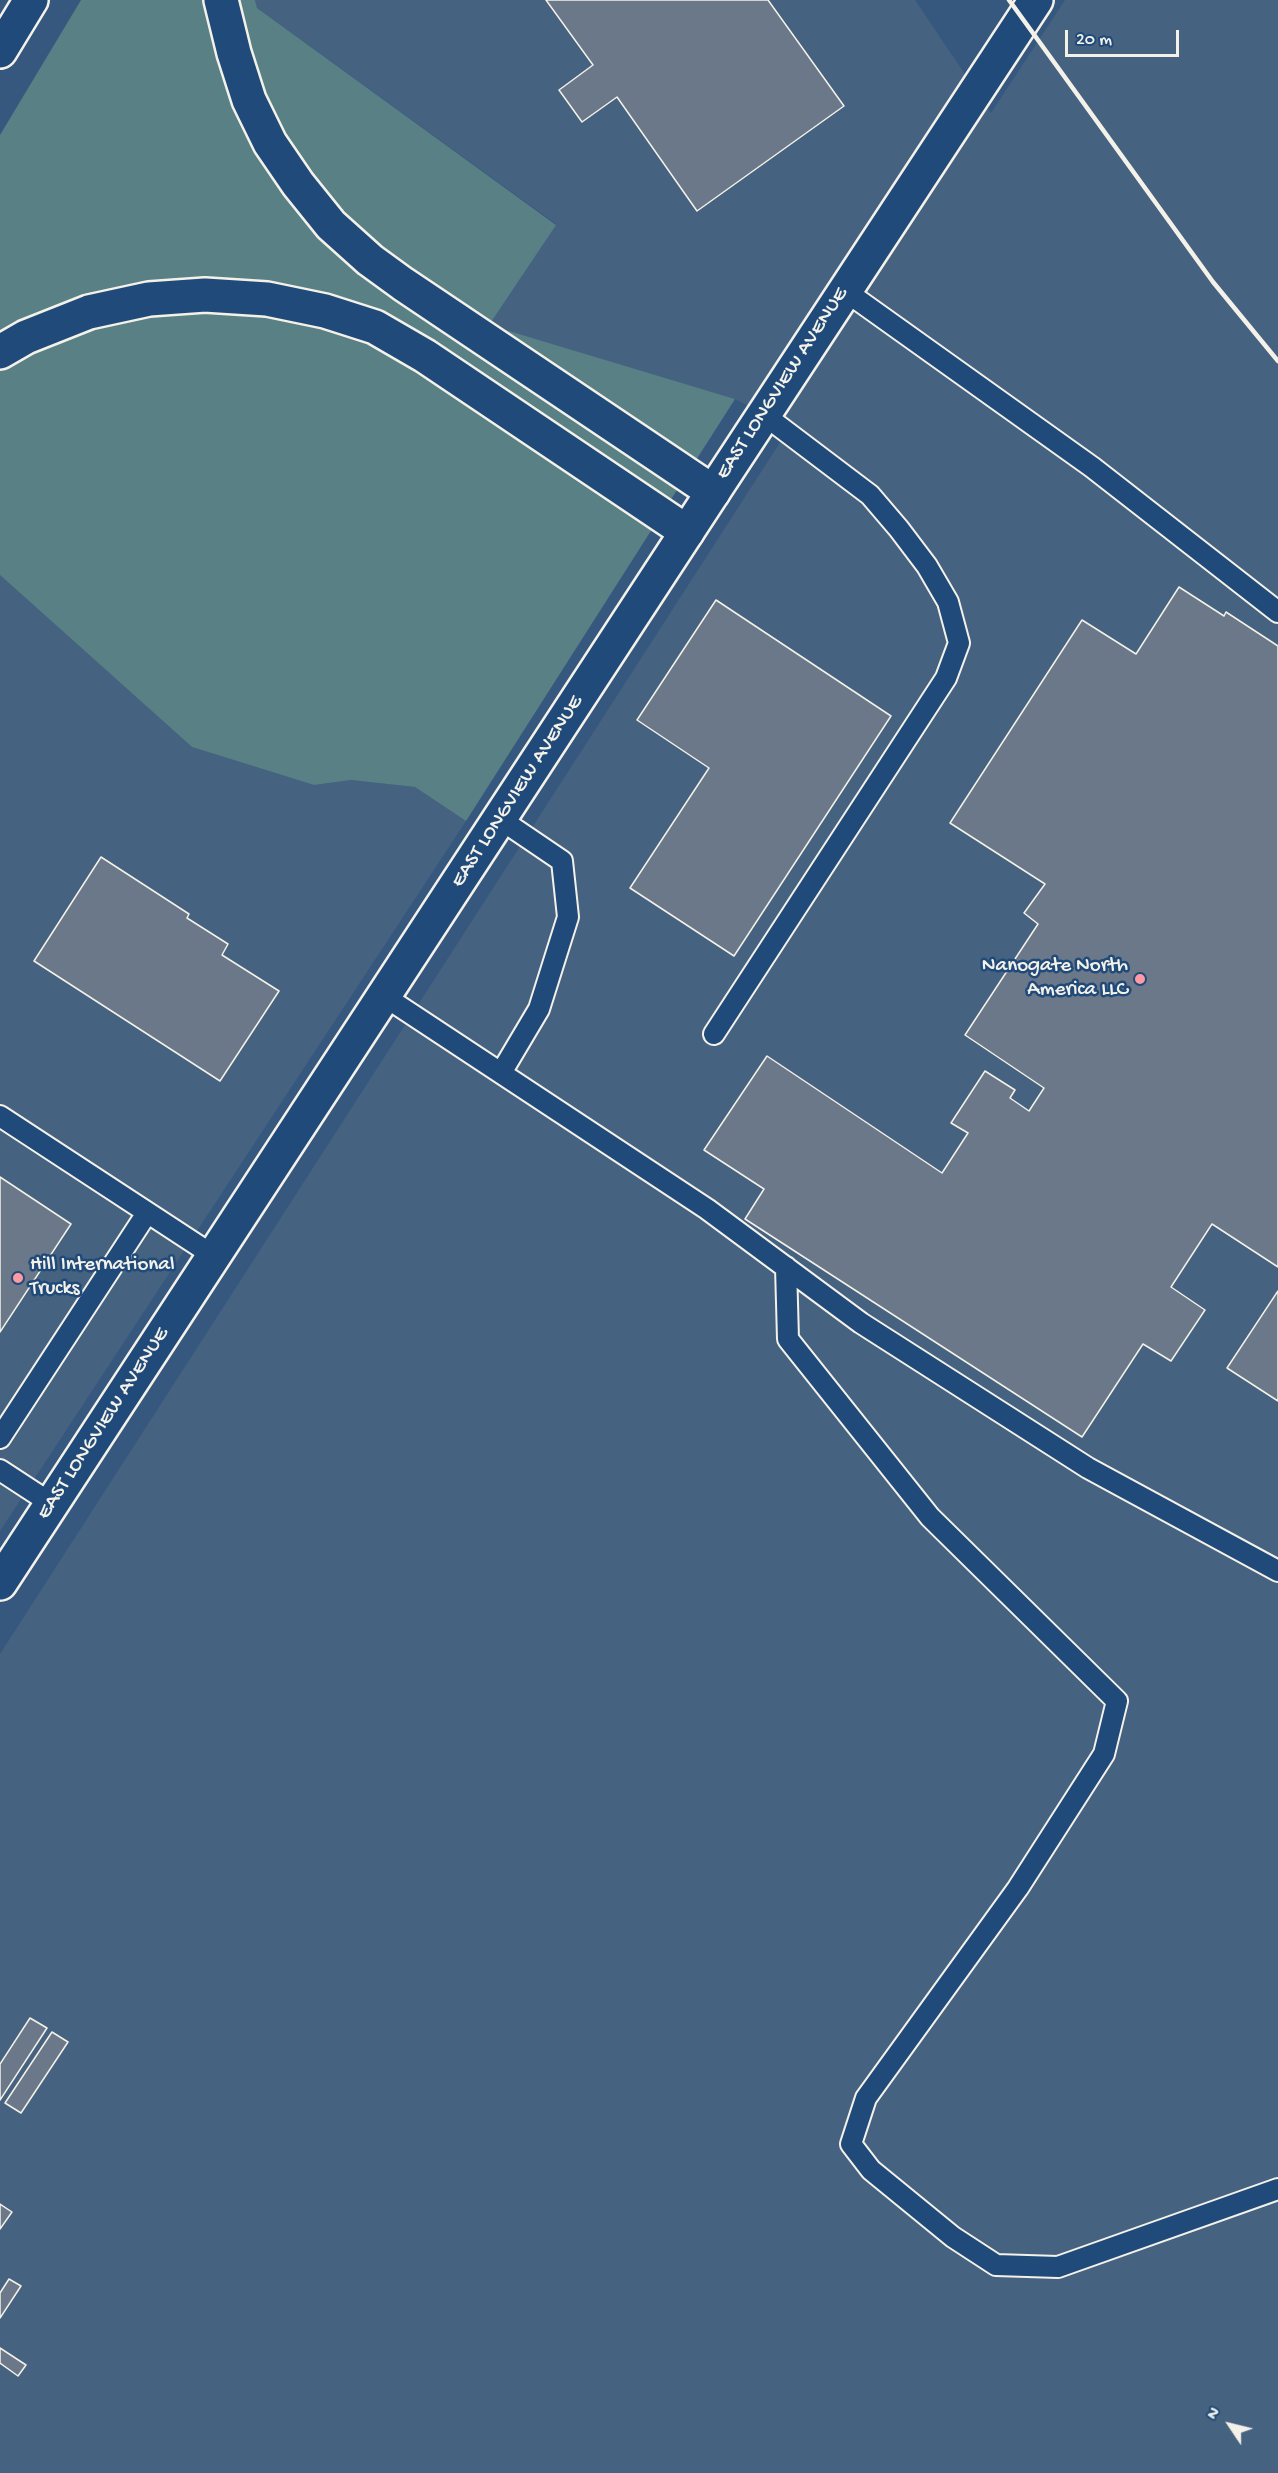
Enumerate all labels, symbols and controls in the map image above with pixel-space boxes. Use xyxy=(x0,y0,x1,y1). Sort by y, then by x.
scale bar xyxy=(1068,18,1182,56)
text: 20 m xyxy=(1076,30,1112,51)
street label: EAST LONGVIEW AVENUE xyxy=(711,283,855,485)
street label: EAST LONGVIEW AVENUE xyxy=(446,691,590,893)
place label: Nanogate North America LLC xyxy=(982,954,1128,1004)
marker: Nanogate North America LLC xyxy=(1133,972,1147,986)
place label: Hill International Trucks xyxy=(30,1253,175,1303)
marker: Hill International Trucks xyxy=(11,1271,25,1285)
street label: EAST LONGVIEW AVENUE xyxy=(32,1323,176,1525)
north arrow xyxy=(1200,2395,1260,2455)
text: N xyxy=(1204,2405,1226,2424)

